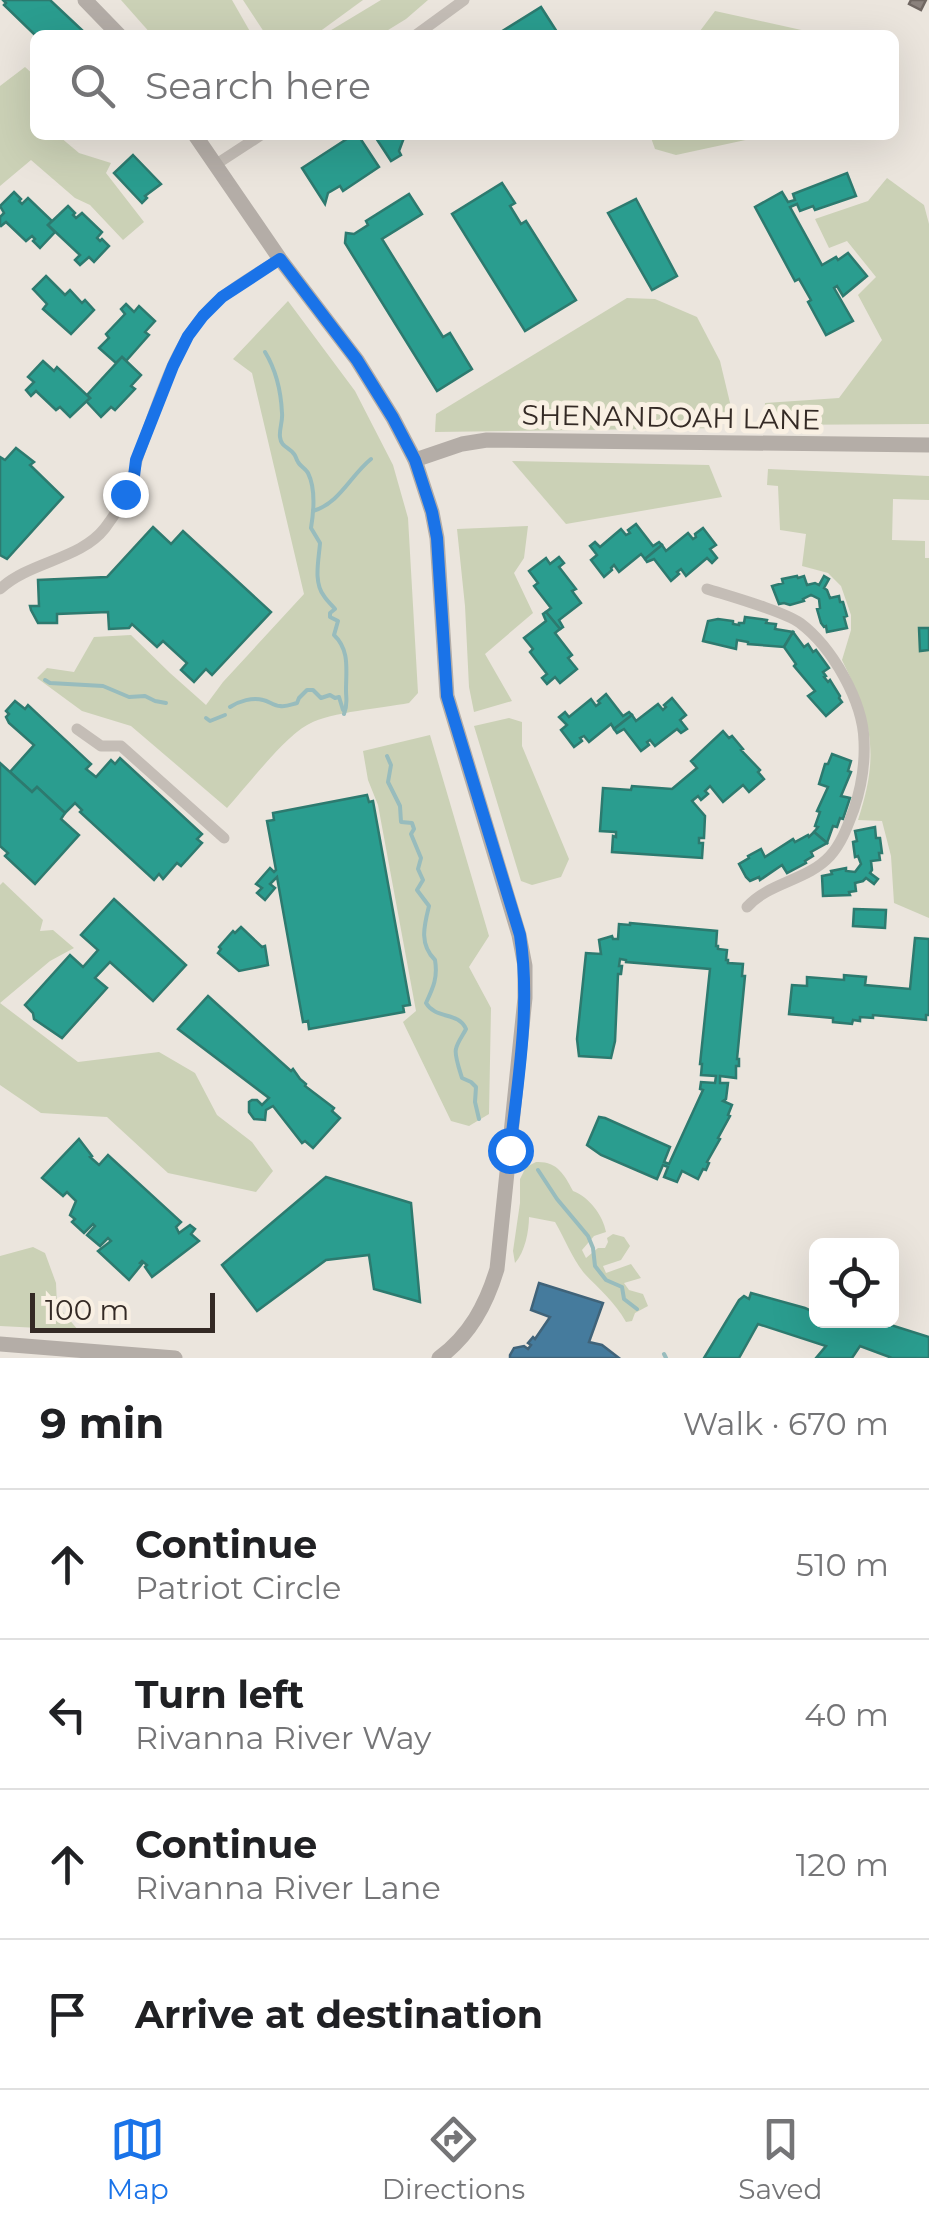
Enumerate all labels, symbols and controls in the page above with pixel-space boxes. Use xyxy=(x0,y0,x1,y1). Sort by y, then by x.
search box xyxy=(30,30,899,140)
icon: search xyxy=(65,58,120,113)
text: Search here xyxy=(145,62,371,109)
street label: SHENANDOAH LANE xyxy=(521,397,821,437)
route end xyxy=(103,472,149,518)
route start xyxy=(488,1128,534,1174)
map controls xyxy=(809,1238,899,1328)
button: locate xyxy=(809,1238,899,1328)
scale bar xyxy=(30,1288,215,1332)
text: 100 m xyxy=(45,1293,129,1327)
text: 9 min xyxy=(40,1397,164,1449)
text: Walk · 670 m xyxy=(683,1404,889,1443)
text: Continue xyxy=(135,1521,317,1568)
icon: ahead xyxy=(40,1537,95,1592)
text: 510 m xyxy=(796,1545,889,1584)
text: Patriot Circle xyxy=(135,1568,341,1607)
text: Turn left xyxy=(135,1671,304,1718)
icon: left xyxy=(40,1687,95,1742)
text: 40 m xyxy=(804,1695,889,1734)
text: Rivanna River Way xyxy=(135,1718,431,1757)
text: Continue xyxy=(135,1821,317,1868)
icon: ahead xyxy=(40,1837,95,1892)
text: 120 m xyxy=(796,1845,889,1884)
text: Rivanna River Lane xyxy=(135,1868,441,1907)
icon: arrive xyxy=(40,1987,95,2042)
text: Arrive at destination xyxy=(135,1991,543,2038)
tab: Map xyxy=(107,2112,169,2206)
tab: Directions xyxy=(382,2112,525,2206)
tab: Saved xyxy=(738,2112,822,2206)

